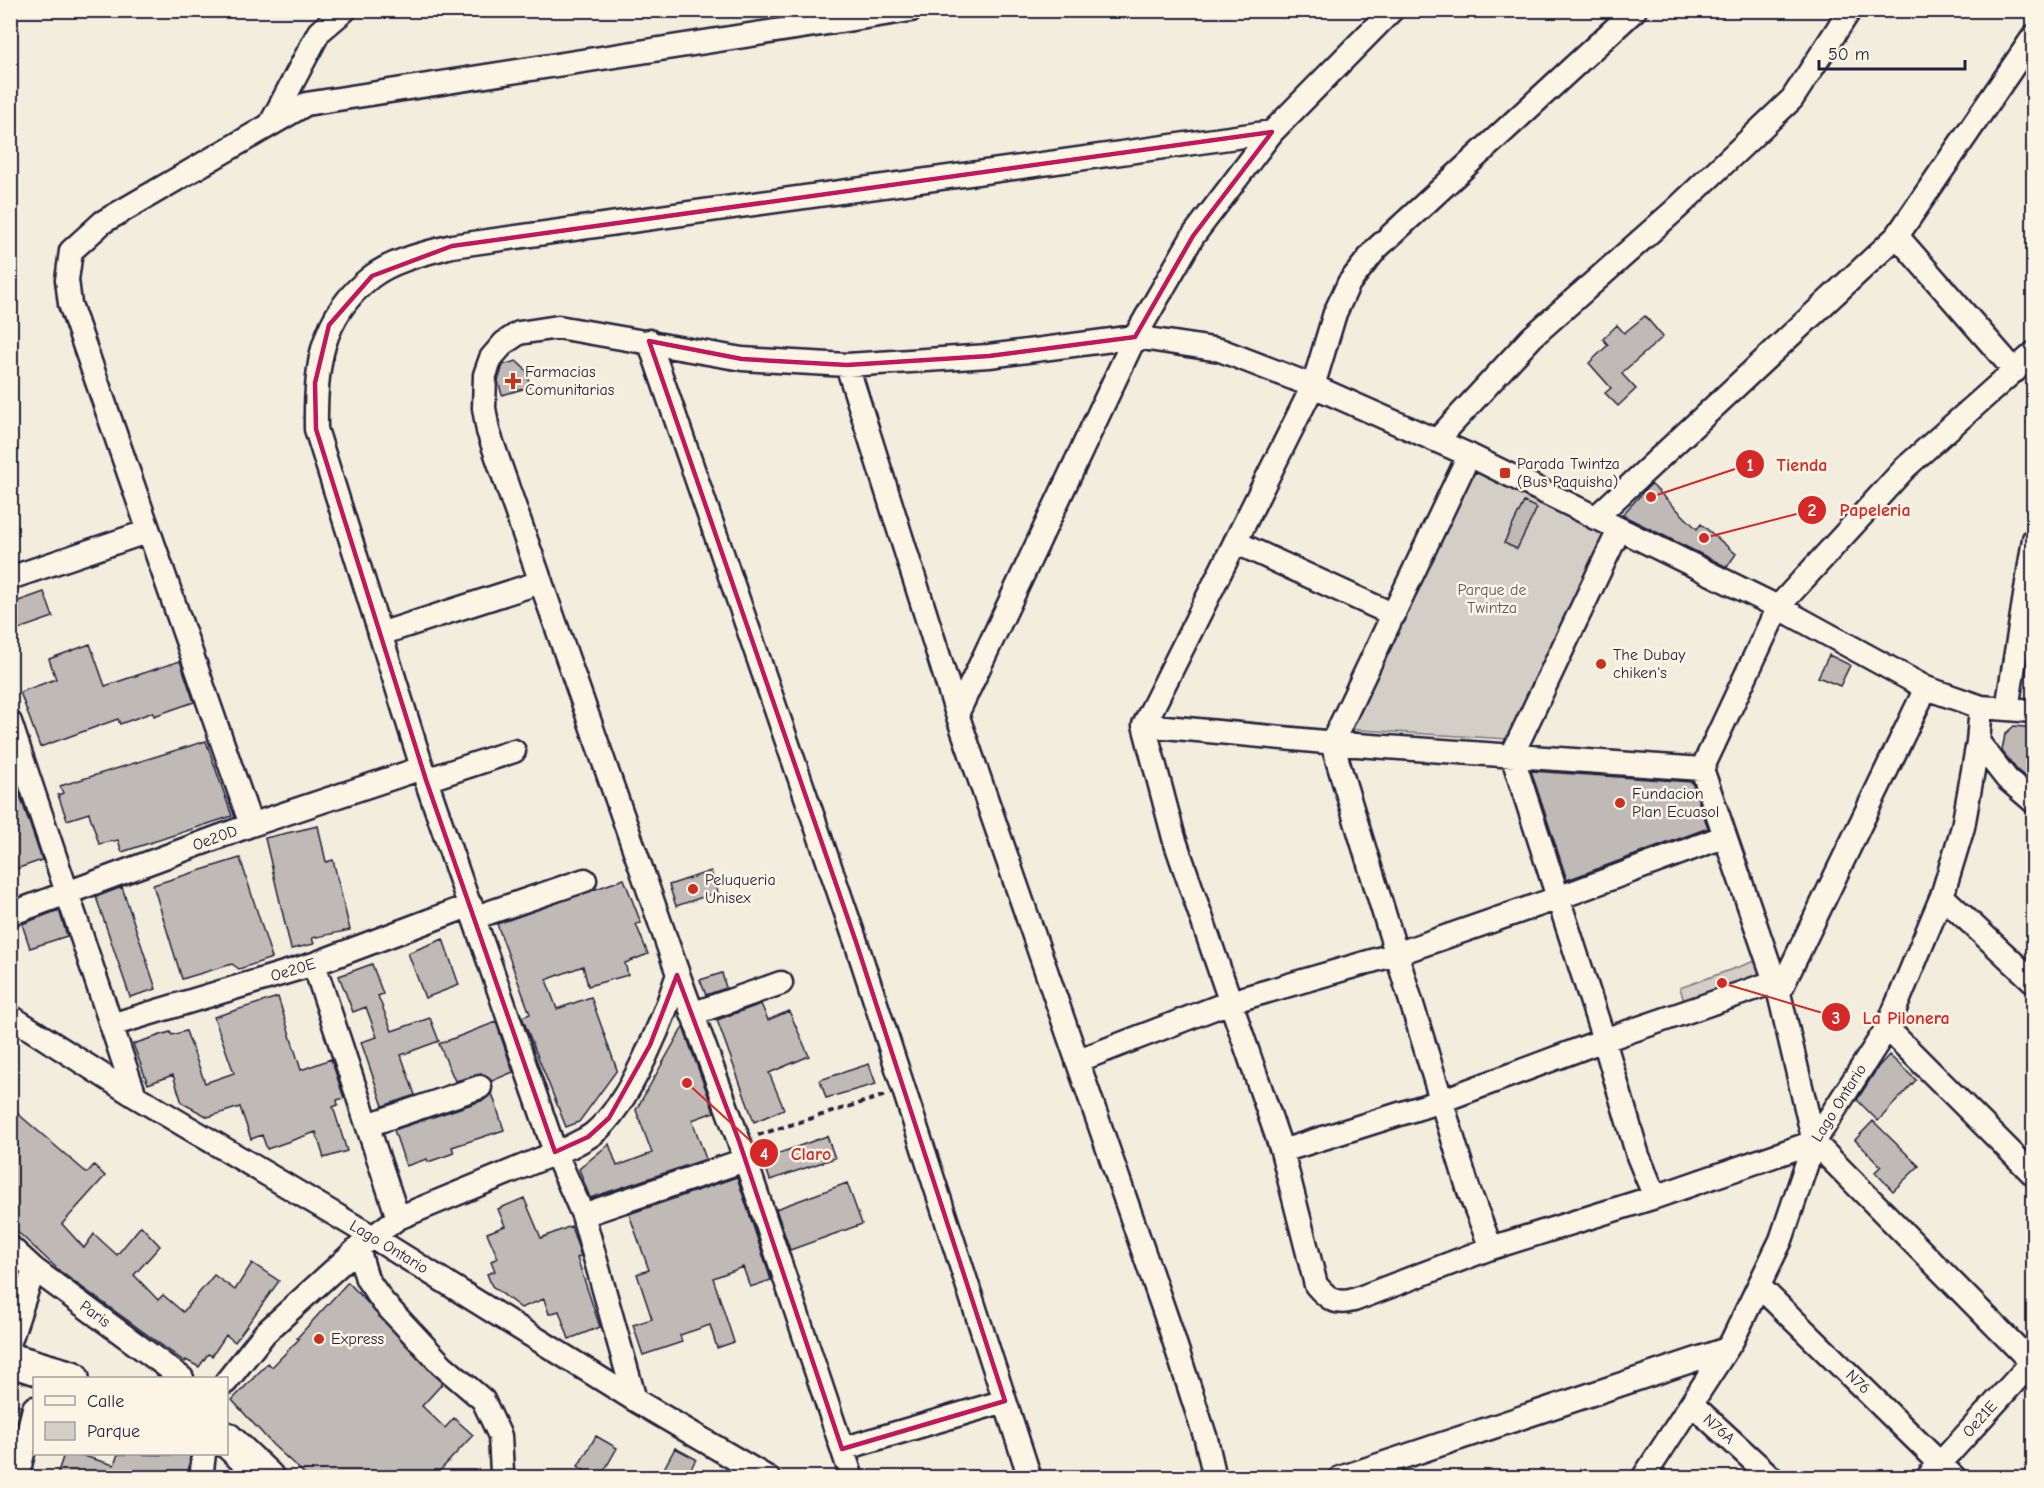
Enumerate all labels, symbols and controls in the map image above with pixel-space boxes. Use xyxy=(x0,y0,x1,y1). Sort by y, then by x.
scale bar xyxy=(1819,33,1964,71)
text: 50 m xyxy=(1828,44,1870,65)
place label: Farmacias Comunitarias xyxy=(525,363,615,399)
marker: Farmacias Comunitarias xyxy=(506,374,520,388)
callout: Tienda xyxy=(1735,446,1840,482)
place label: Parada Twintza (Bus Paquisha) xyxy=(1517,455,1620,491)
text: 1 xyxy=(1746,455,1754,476)
text: Tienda xyxy=(1777,455,1827,476)
marker: Parada Twintza (Bus Paquisha) xyxy=(1498,466,1512,480)
callout: Papeleria xyxy=(1797,492,1922,528)
text: 2 xyxy=(1808,500,1817,521)
text: Papeleria xyxy=(1839,500,1911,521)
park label: Parque de Twintza xyxy=(1458,581,1526,617)
place label: The Dubay chiken's xyxy=(1613,646,1686,682)
marker: The Dubay chiken's xyxy=(1594,657,1608,671)
place label: Fundacion Plan Ecuasol xyxy=(1632,785,1719,821)
marker: Fundacion Plan Ecuasol xyxy=(1613,796,1627,810)
street label: Oe20D xyxy=(190,822,240,854)
place label: Peluqueria Unisex xyxy=(705,871,776,907)
marker: Peluqueria Unisex xyxy=(686,882,700,896)
street label: Oe20E xyxy=(268,955,318,985)
callout: La Pilonera xyxy=(1821,999,1962,1035)
text: 3 xyxy=(1832,1008,1840,1029)
text: La Pilonera xyxy=(1862,1008,1950,1029)
street label: Lago Ontario xyxy=(1808,1061,1870,1145)
callout: Claro xyxy=(749,1135,843,1171)
text: 4 xyxy=(760,1144,768,1165)
text: Claro xyxy=(791,1144,831,1165)
street label: Lago Ontario xyxy=(347,1217,431,1277)
street label: Paris xyxy=(76,1297,114,1331)
place label: Express xyxy=(331,1330,384,1348)
marker: Express xyxy=(312,1332,326,1346)
street label: N76 xyxy=(1842,1366,1874,1398)
legend xyxy=(33,1377,228,1455)
text: Calle xyxy=(87,1391,124,1412)
street label: Oe21E xyxy=(1959,1397,2001,1441)
street label: N76A xyxy=(1700,1410,1738,1448)
text: Parque xyxy=(87,1421,140,1442)

